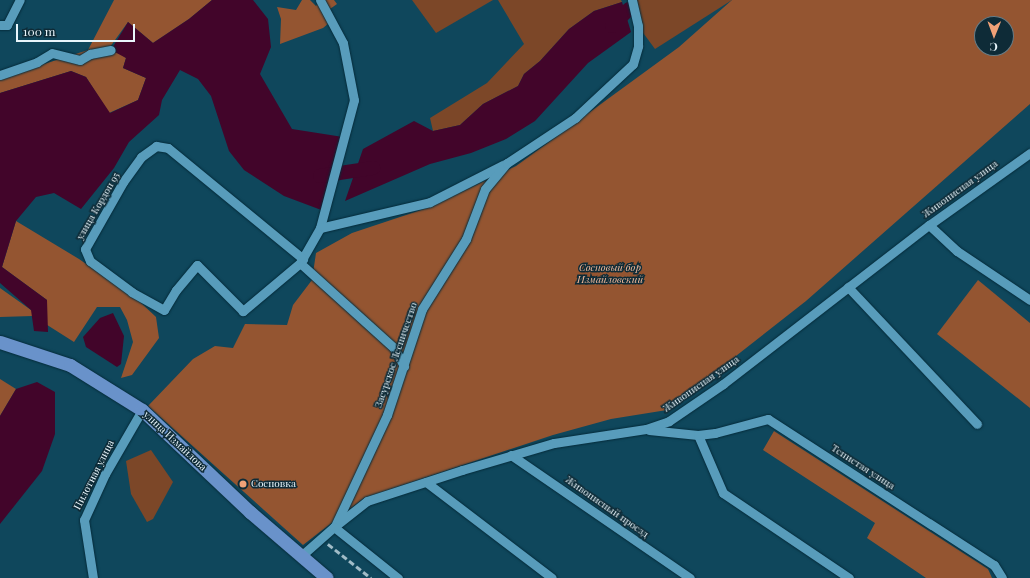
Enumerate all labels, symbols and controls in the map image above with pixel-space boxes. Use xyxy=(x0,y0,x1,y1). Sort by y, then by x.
scale bar xyxy=(18,16,137,42)
north arrow xyxy=(974,16,1014,56)
text: 100 m xyxy=(23,23,55,39)
text: С xyxy=(990,40,998,55)
street label: Живописная улица xyxy=(920,158,1000,220)
street label: улица Кордон 95 xyxy=(74,170,122,242)
park label: Сосновый бор Измайловский xyxy=(577,261,643,284)
street label: Засурское Лесничество xyxy=(372,301,420,409)
street label: Живописная улица xyxy=(661,353,741,415)
street label: улица Измайлова xyxy=(141,409,209,473)
street label: Пилотная улица xyxy=(71,438,117,512)
street label: Тенистая улица xyxy=(829,442,897,492)
street label: Живописный проезд xyxy=(563,474,651,540)
place label: Сосновка xyxy=(251,478,296,490)
marker: Сосновка xyxy=(238,479,248,489)

